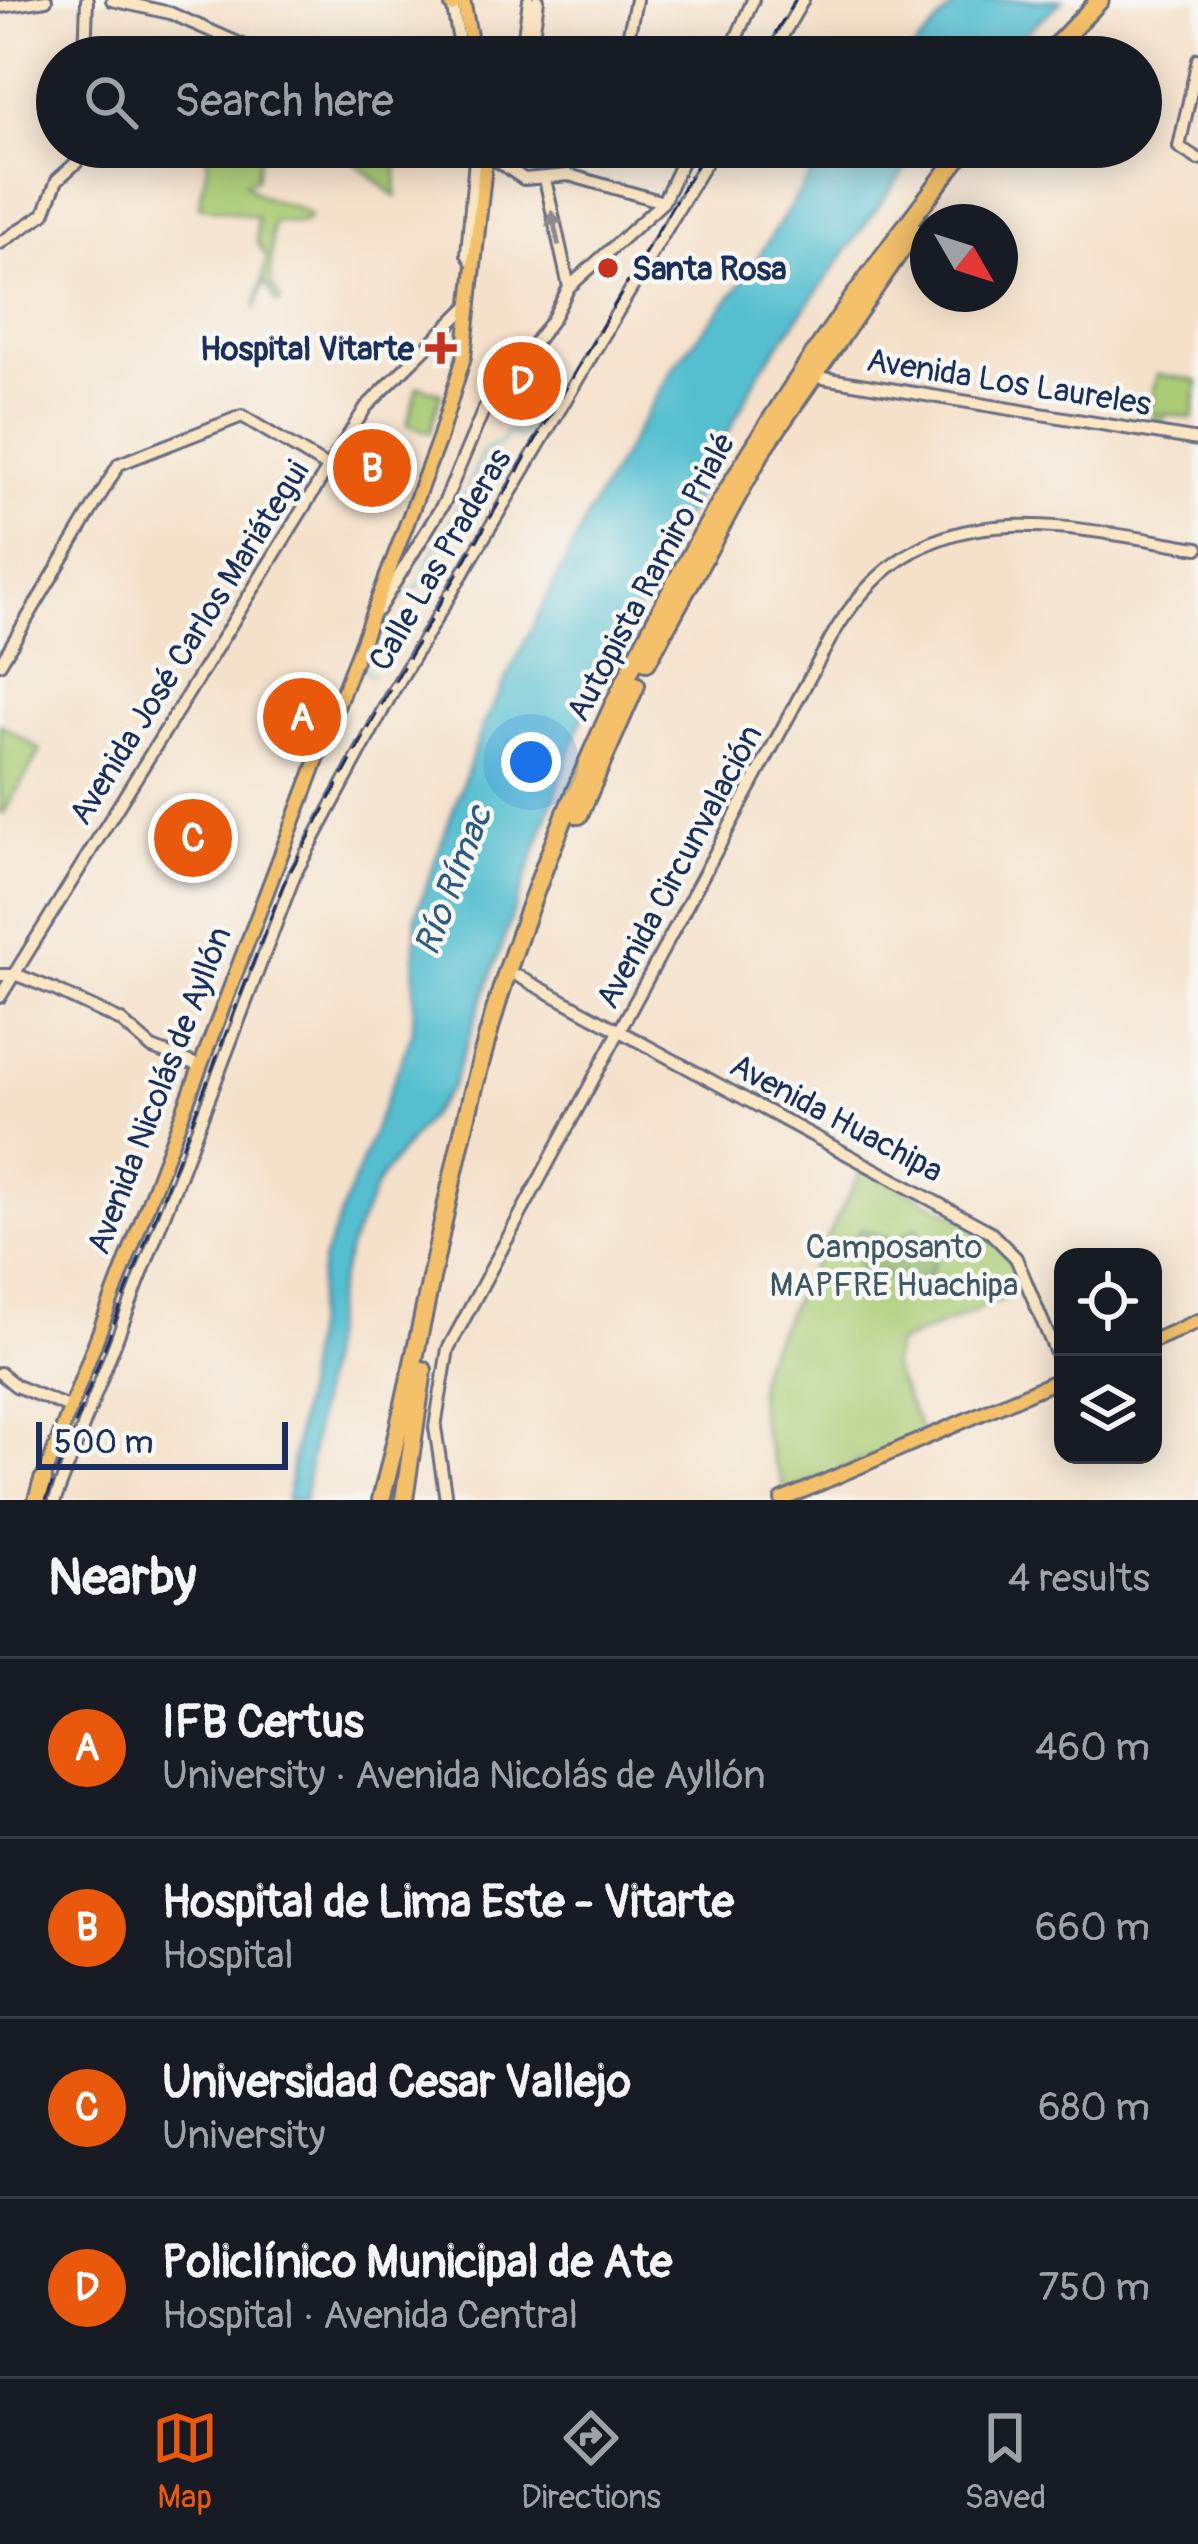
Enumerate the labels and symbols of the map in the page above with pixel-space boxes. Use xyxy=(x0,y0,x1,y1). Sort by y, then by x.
north arrow xyxy=(910,204,1018,312)
one-way arrow xyxy=(545,209,564,247)
place label: Santa Rosa xyxy=(632,249,787,290)
marker: Santa Rosa xyxy=(595,255,621,281)
place label: Hospital Vitarte xyxy=(200,329,415,370)
marker: Hospital Vitarte xyxy=(425,332,457,364)
pin: D xyxy=(483,336,561,426)
street label: Avenida Los Laureles xyxy=(864,340,1154,425)
pin: B xyxy=(333,423,411,513)
street label: Autopista Ramiro Prialé xyxy=(558,425,745,728)
street label: Calle Las Praderas xyxy=(360,441,521,678)
street label: Avenida José Carlos Mariátegui xyxy=(59,453,317,831)
pin: A xyxy=(263,672,341,762)
street label: Avenida Circunvalación xyxy=(587,718,772,1016)
your location xyxy=(501,732,561,792)
pin: C xyxy=(154,793,232,883)
water label: Río Rímac xyxy=(404,798,503,961)
street label: Avenida Nicolás de Ayllón xyxy=(78,921,241,1260)
street label: Avenida Huachipa xyxy=(723,1045,950,1192)
park label: Camposanto MAPFRE Huachipa xyxy=(770,1227,1018,1306)
scale bar xyxy=(36,1416,288,1469)

